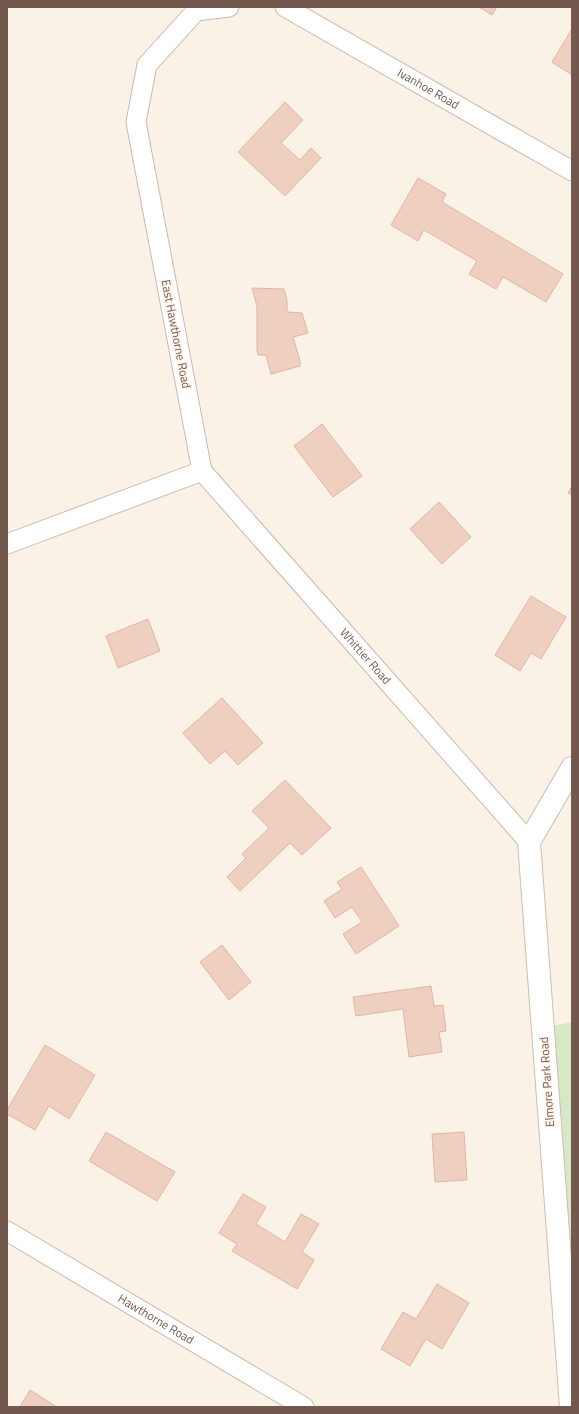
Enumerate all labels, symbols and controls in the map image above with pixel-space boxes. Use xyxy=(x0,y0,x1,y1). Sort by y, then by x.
street label: Ivanhoe Road xyxy=(394,63,463,114)
street label: East Hawthorne Road xyxy=(157,278,196,390)
street label: Whittier Road xyxy=(336,624,396,688)
street label: Elmore Park Road xyxy=(534,1036,559,1128)
street label: Hawthorne Road xyxy=(114,1289,198,1349)

